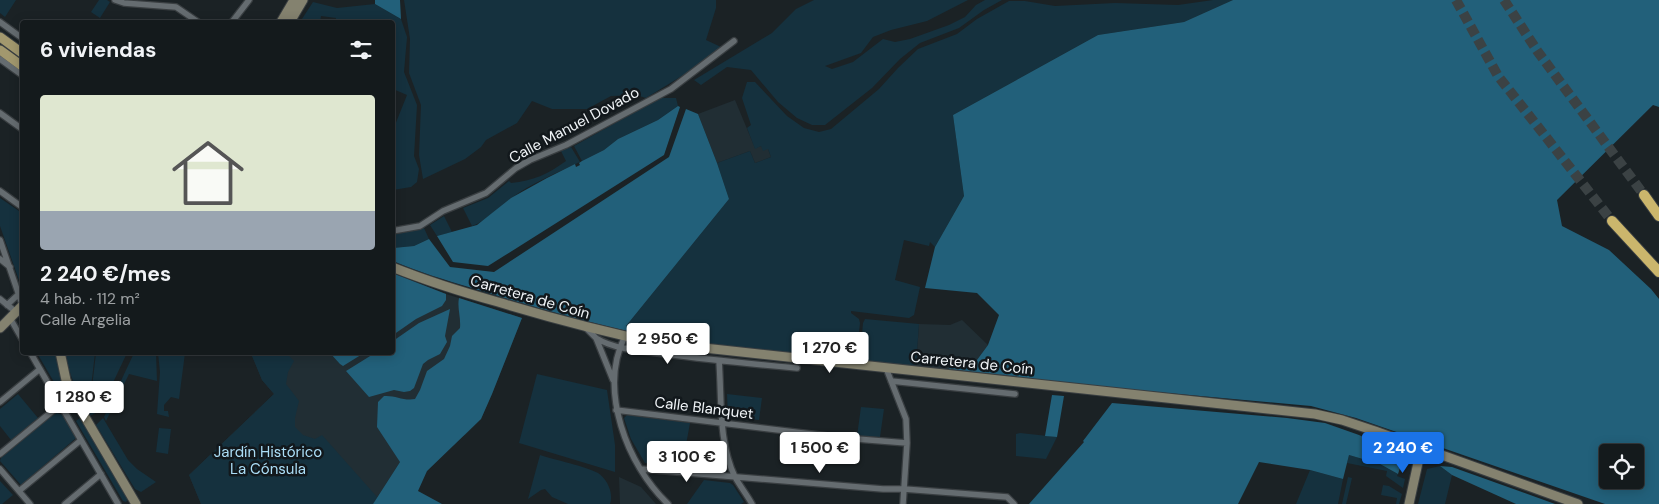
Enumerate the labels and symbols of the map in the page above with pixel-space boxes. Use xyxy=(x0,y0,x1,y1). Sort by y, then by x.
street label: Calle Manuel Dovado xyxy=(505,82,643,168)
street label: Carretera de Coín xyxy=(468,270,592,324)
pin: 2 950 € xyxy=(622,322,714,365)
pin: 1 270 € xyxy=(784,332,876,374)
street label: Carretera de Coín xyxy=(910,347,1034,379)
pin: 1 280 € xyxy=(38,380,130,423)
street label: Calle Blanquet xyxy=(653,392,755,424)
pin: 1 500 € xyxy=(774,432,866,474)
pin: 2 240 € xyxy=(1357,432,1449,474)
pin: 3 100 € xyxy=(641,440,733,483)
park label: Jardín Histórico La Cónsula xyxy=(214,442,322,479)

